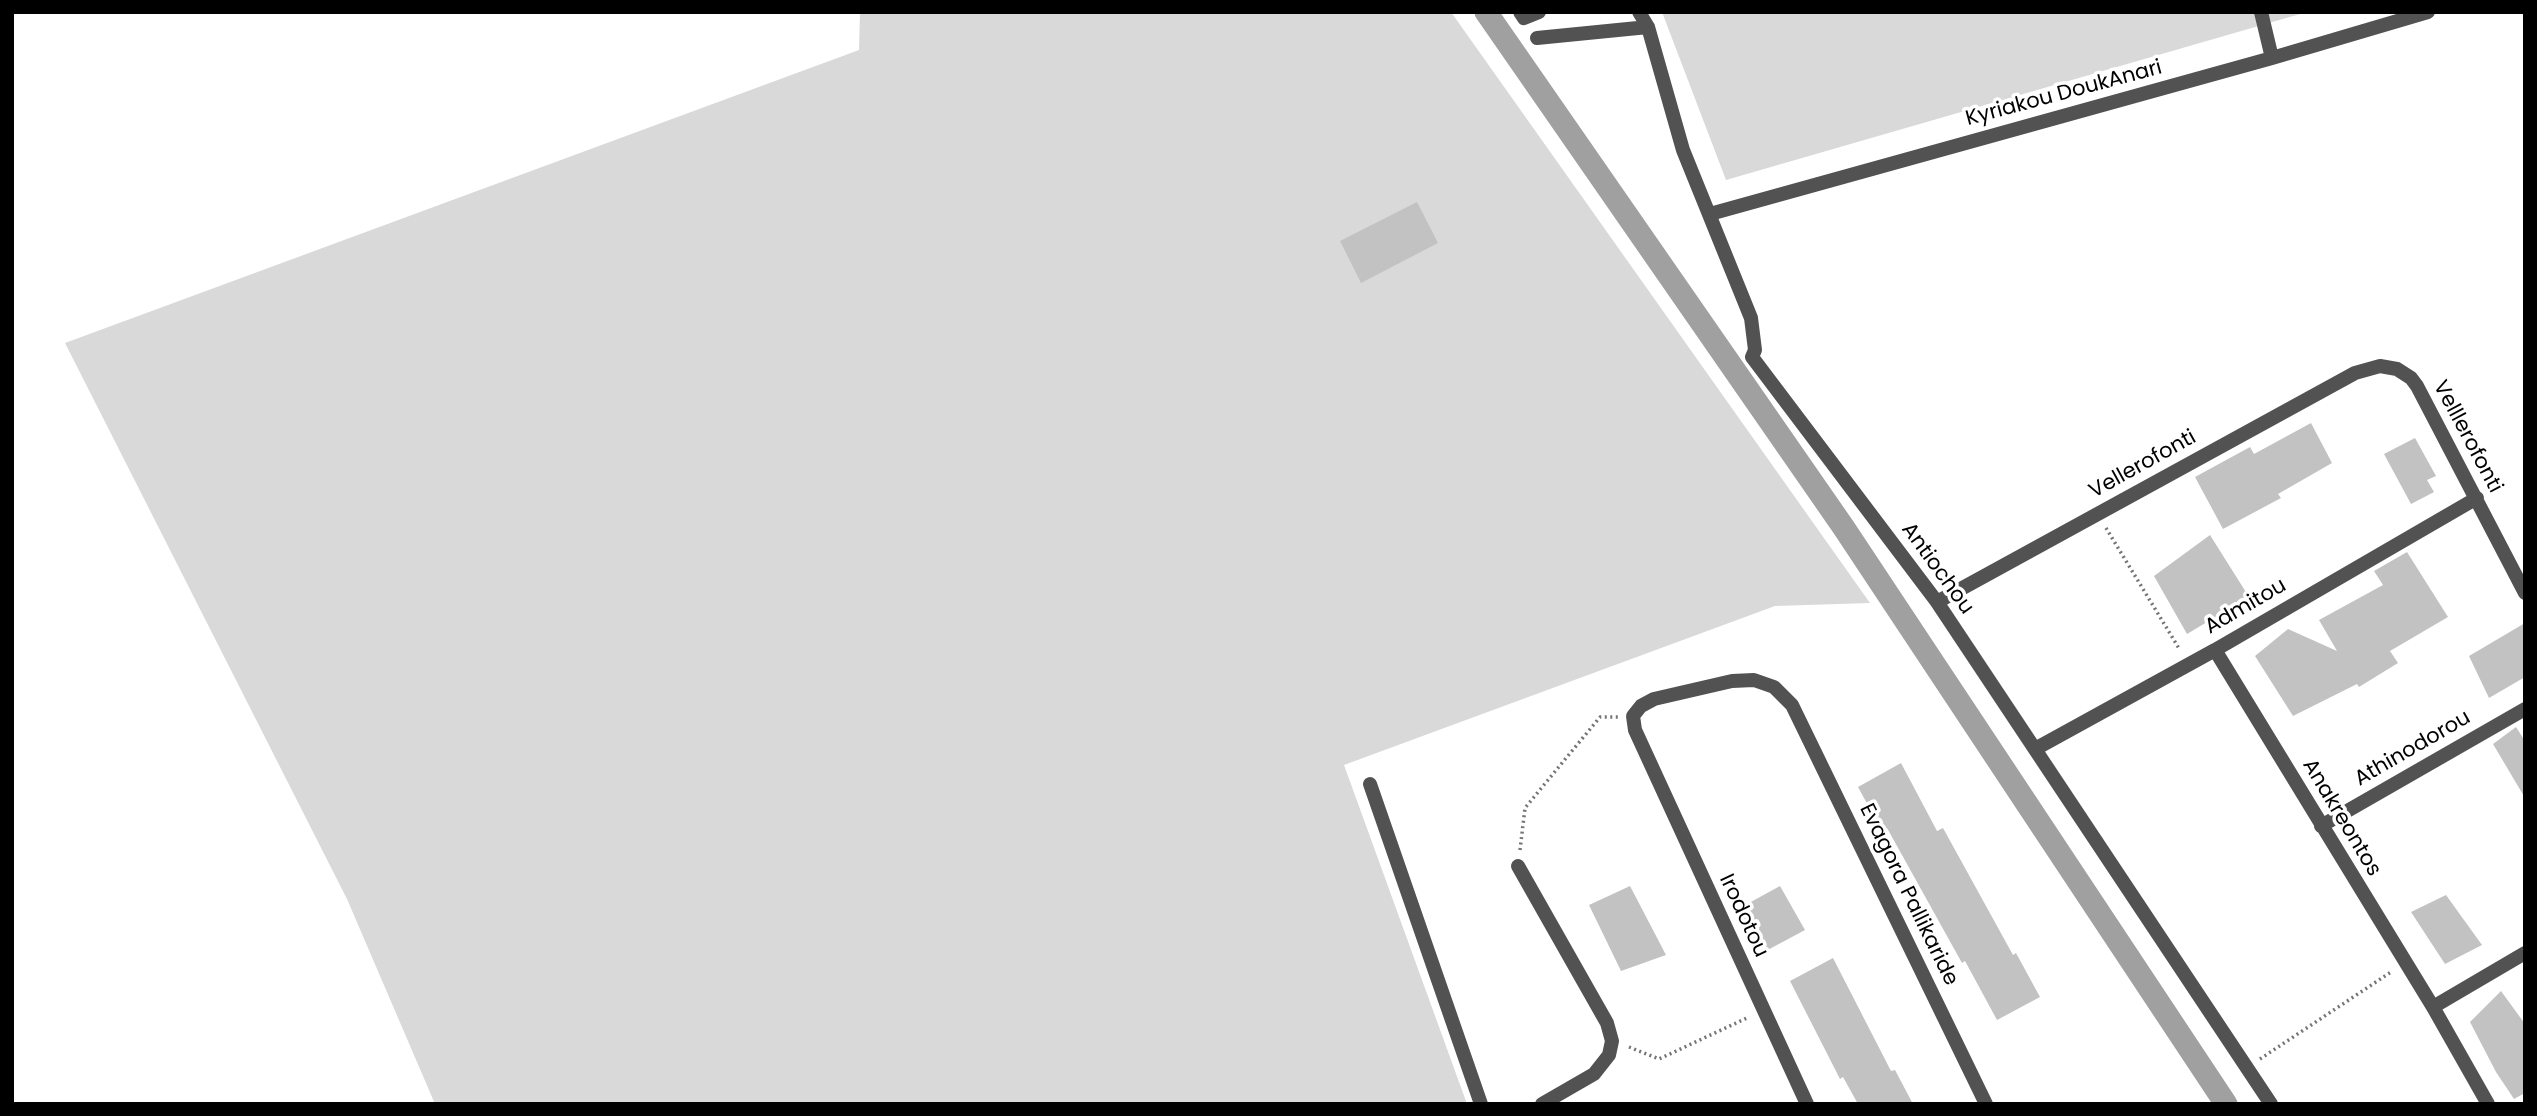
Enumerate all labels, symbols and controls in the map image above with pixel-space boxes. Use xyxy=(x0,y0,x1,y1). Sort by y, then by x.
street label: Kyriakou DoukAnari xyxy=(1963,56,2165,132)
street label: Velllerofonti xyxy=(2427,377,2507,497)
street label: Vellerofonti xyxy=(2085,425,2201,505)
street label: Antiochou xyxy=(1895,518,1979,620)
street label: Admitou xyxy=(2201,574,2291,640)
street label: Athinodorou xyxy=(2351,706,2475,792)
street label: Anakreontos xyxy=(2296,755,2386,881)
street label: Evagora Pallikaride xyxy=(1853,800,1963,990)
street label: Irodotou xyxy=(1713,871,1773,961)

